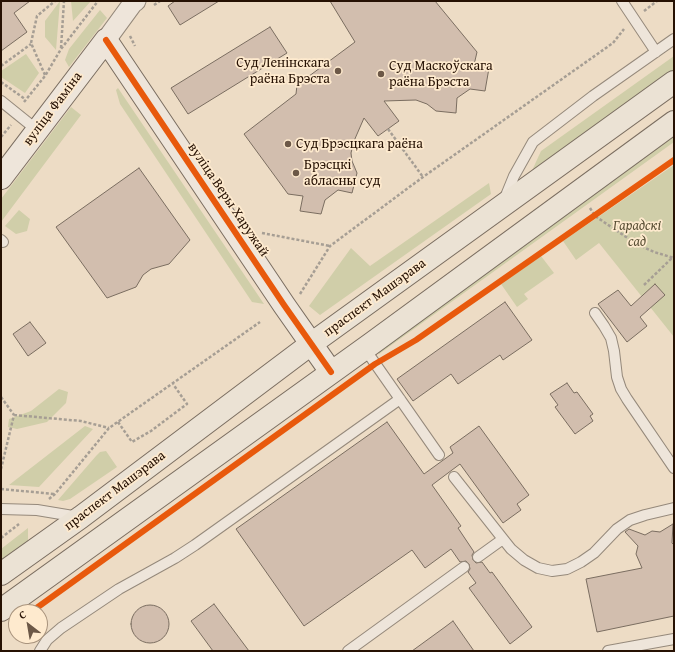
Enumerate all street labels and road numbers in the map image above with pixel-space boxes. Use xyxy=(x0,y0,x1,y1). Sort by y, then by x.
street label: вуліца Фаміна xyxy=(20,69,86,149)
street label: вуліца Веры Харужай xyxy=(184,140,272,260)
street label: праспект Машэрава xyxy=(321,255,429,341)
street label: праспект Машэрава xyxy=(61,447,169,535)

